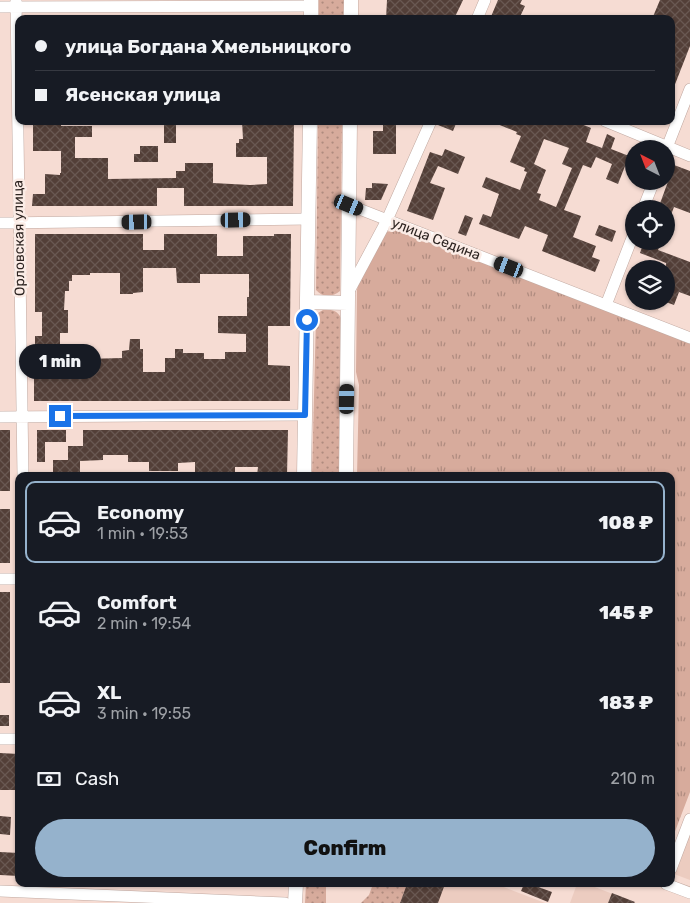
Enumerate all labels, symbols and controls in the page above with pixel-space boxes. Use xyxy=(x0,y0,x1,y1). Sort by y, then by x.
text: улица Богдана Хмельницкого xyxy=(65,35,351,58)
text: Ясенская улица xyxy=(65,83,221,106)
north arrow xyxy=(625,140,675,190)
map controls xyxy=(625,140,675,310)
street label: Орловская улица xyxy=(9,180,29,296)
car xyxy=(332,192,365,218)
button: locate xyxy=(625,200,675,250)
car xyxy=(220,212,251,228)
car xyxy=(121,214,152,230)
street label: улица Седина xyxy=(389,214,483,264)
car xyxy=(492,255,525,279)
button: layers xyxy=(625,260,675,310)
route start xyxy=(296,309,318,331)
callout: 1 min xyxy=(19,344,101,378)
text: 1 min xyxy=(39,352,81,371)
car xyxy=(339,384,354,414)
route end xyxy=(49,405,71,427)
icon: car xyxy=(37,500,82,545)
text: Economy xyxy=(97,501,184,524)
text: 108 ₽ xyxy=(599,511,653,534)
text: 1 min · 19:53 xyxy=(97,524,188,543)
icon: car xyxy=(37,590,82,635)
text: Comfort xyxy=(97,591,177,614)
text: 145 ₽ xyxy=(599,601,653,624)
text: 2 min · 19:54 xyxy=(97,614,191,633)
icon: car xyxy=(37,680,82,725)
text: XL xyxy=(97,681,121,704)
text: 183 ₽ xyxy=(599,691,653,714)
text: 3 min · 19:55 xyxy=(97,704,191,723)
icon: cash xyxy=(35,765,63,793)
text: Cash xyxy=(75,767,119,790)
text: 210 m xyxy=(610,769,655,788)
button: Confirm xyxy=(35,819,655,877)

